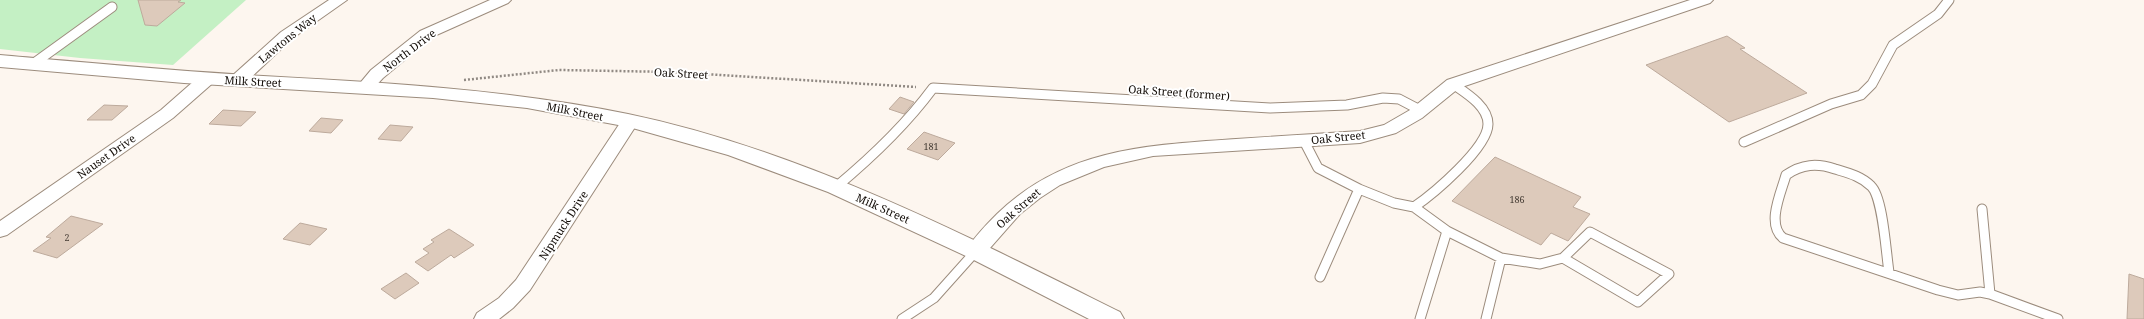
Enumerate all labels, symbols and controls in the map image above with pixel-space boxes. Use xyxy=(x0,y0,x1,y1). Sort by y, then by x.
street label: Lawtons Way xyxy=(255,9,320,66)
street label: North Drive xyxy=(379,25,439,75)
street label: Oak Street xyxy=(653,64,709,82)
street label: Milk Street xyxy=(224,72,282,90)
street label: Oak Street (former) xyxy=(1128,81,1231,103)
street label: Milk Street xyxy=(545,98,605,124)
street label: Oak Street xyxy=(1310,127,1366,147)
street label: Nauset Drive xyxy=(74,130,138,182)
house number: 181 xyxy=(923,140,939,153)
street label: Oak Street xyxy=(993,184,1044,231)
street label: Nipmuck Drive xyxy=(535,187,591,263)
street label: Milk Street xyxy=(854,190,912,227)
house number: 186 xyxy=(1509,193,1525,206)
house number: 2 xyxy=(64,231,70,244)

